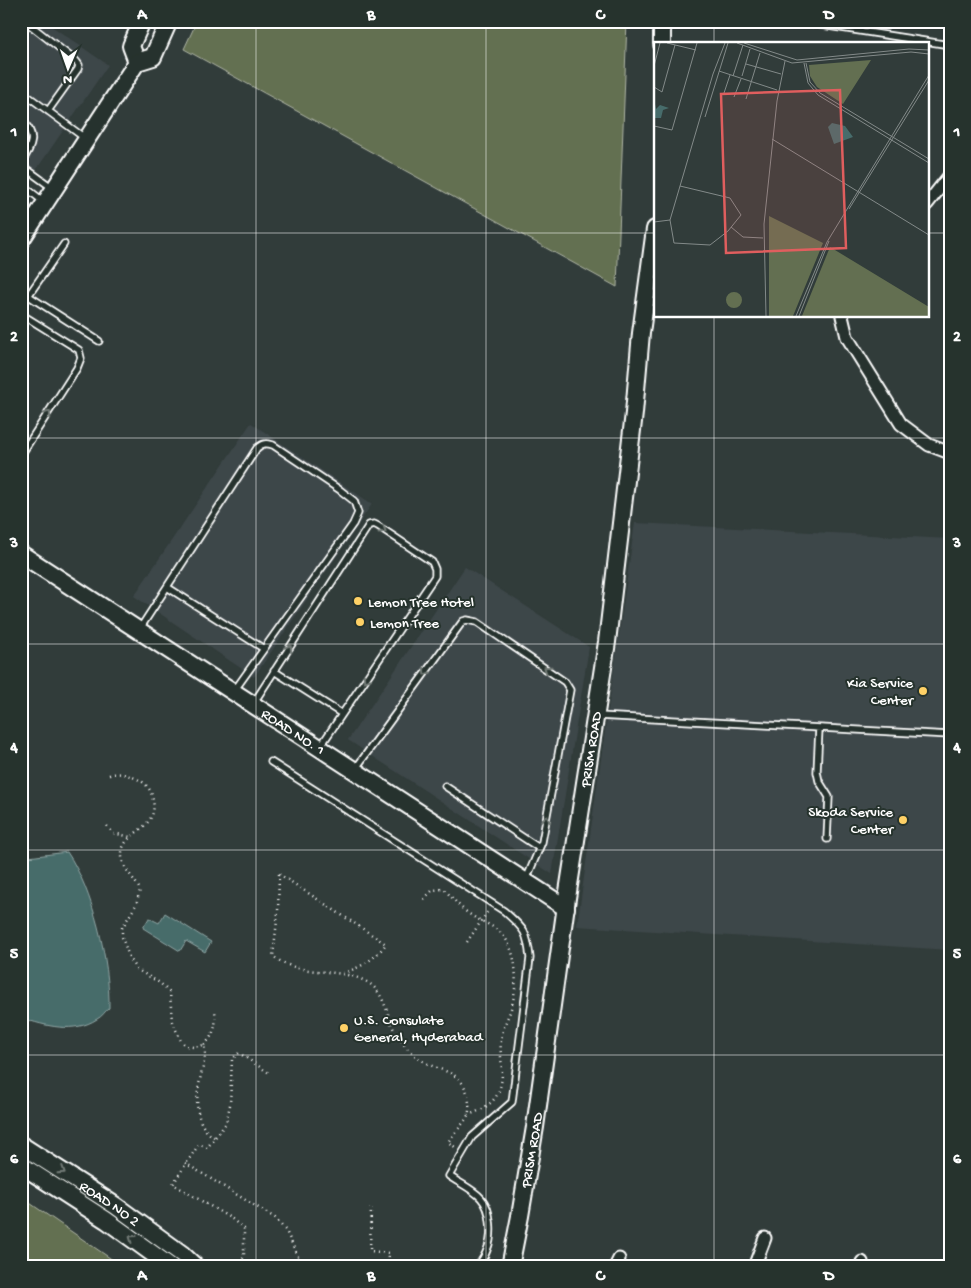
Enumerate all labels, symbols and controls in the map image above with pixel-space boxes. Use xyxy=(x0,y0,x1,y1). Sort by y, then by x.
text: A xyxy=(136,7,148,26)
text: B xyxy=(366,7,376,26)
text: C xyxy=(595,7,606,26)
text: D xyxy=(822,7,835,26)
north arrow xyxy=(42,42,92,92)
inset map xyxy=(654,42,928,318)
text: N xyxy=(63,70,72,87)
text: 1 xyxy=(10,124,17,143)
text: 1 xyxy=(953,124,960,143)
text: 2 xyxy=(10,329,18,348)
text: 2 xyxy=(953,329,961,348)
one-way arrow xyxy=(41,411,51,420)
one-way arrow xyxy=(378,524,387,533)
text: 3 xyxy=(9,535,18,554)
text: 3 xyxy=(952,535,961,554)
place label: Lemon Tree Hotel xyxy=(368,594,474,612)
marker: Lemon Tree Hotel xyxy=(352,595,364,607)
place label: Lemon Tree xyxy=(370,615,439,633)
marker: Lemon Tree xyxy=(354,616,366,628)
one-way arrow xyxy=(283,644,292,654)
one-way arrow xyxy=(423,666,432,676)
one-way arrow xyxy=(544,666,553,676)
one-way arrow xyxy=(363,674,372,683)
place label: Kia Service Center xyxy=(847,675,915,710)
marker: Kia Service Center xyxy=(917,685,929,697)
street label: ROAD NO. 1 xyxy=(257,705,328,760)
street label: PRISM ROAD xyxy=(577,710,607,790)
text: 4 xyxy=(9,740,18,759)
text: 4 xyxy=(952,740,961,759)
place label: Skoda Service Center xyxy=(808,804,895,839)
marker: Skoda Service Center xyxy=(897,814,909,826)
one-way arrow xyxy=(540,815,550,824)
text: 5 xyxy=(10,946,19,965)
text: 5 xyxy=(953,946,962,965)
place label: U.S. Consulate General, Hyderabad xyxy=(354,1012,484,1047)
marker: U.S. Consulate General, Hyderabad xyxy=(338,1022,350,1034)
street label: PRISM ROAD xyxy=(518,1111,548,1190)
text: 6 xyxy=(10,1151,19,1170)
text: 6 xyxy=(953,1151,962,1170)
one-way arrow xyxy=(57,1165,66,1175)
street label: ROAD NO 2 xyxy=(75,1178,142,1231)
one-way arrow xyxy=(128,1235,138,1244)
text: A xyxy=(136,1268,148,1287)
text: B xyxy=(366,1268,376,1287)
text: C xyxy=(595,1268,606,1287)
text: D xyxy=(822,1268,835,1287)

